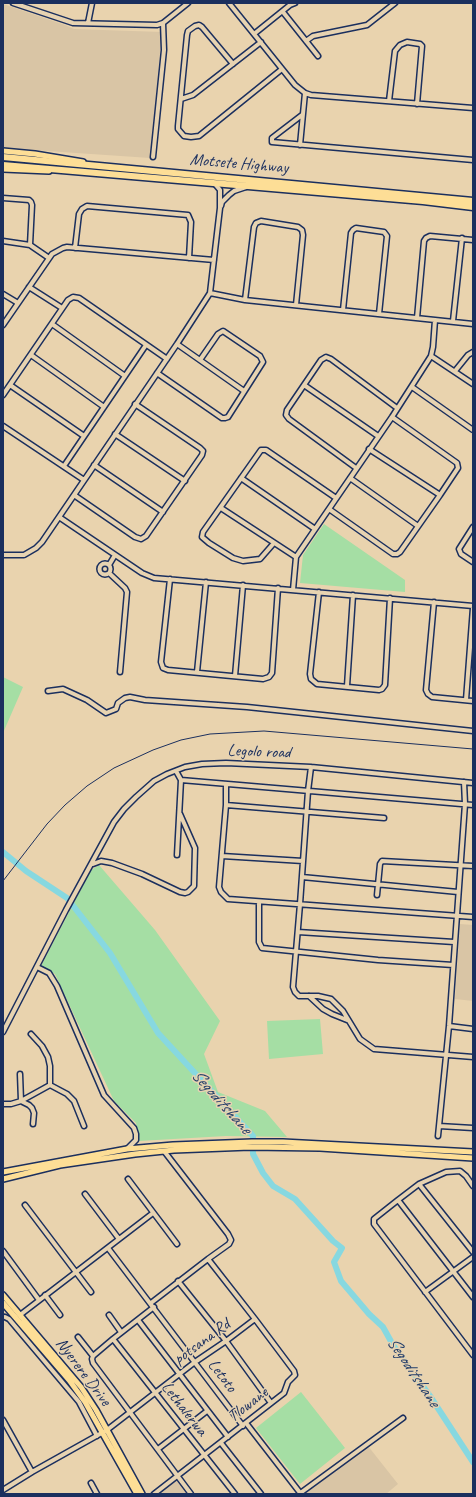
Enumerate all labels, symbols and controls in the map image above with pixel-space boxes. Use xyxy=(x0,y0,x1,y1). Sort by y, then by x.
street label: Motsete Highway xyxy=(189,150,289,178)
street label: Legolo road xyxy=(227,741,291,763)
water label: Segoditshane xyxy=(186,1065,256,1139)
street label: potsana Rd xyxy=(170,1315,234,1369)
water label: Segoditshane xyxy=(382,1333,444,1411)
street label: Nyerere Drive xyxy=(51,1334,115,1410)
street label: Letoto xyxy=(203,1355,241,1397)
street label: Lethalerwa xyxy=(156,1378,212,1440)
street label: Tlowane xyxy=(224,1383,272,1427)

